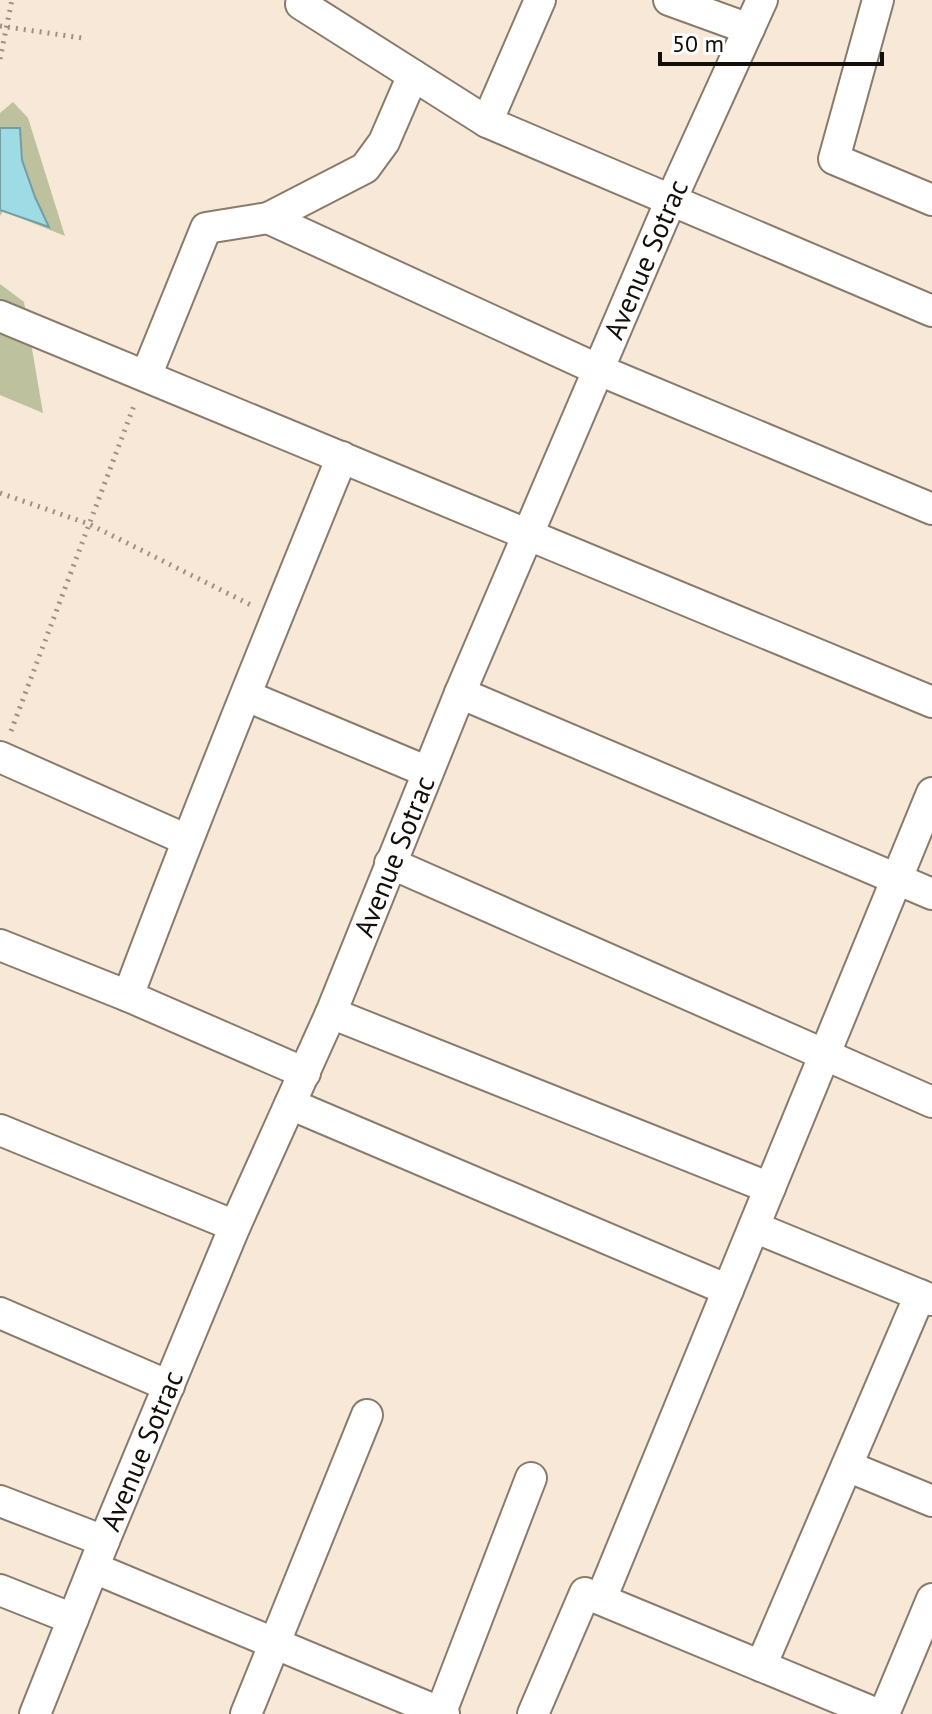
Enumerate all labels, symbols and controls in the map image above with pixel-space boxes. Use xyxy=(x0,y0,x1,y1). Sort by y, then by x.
scale bar xyxy=(660,16,882,66)
text: 50 m xyxy=(672,28,724,59)
street label: Avenue Sotrac xyxy=(595,173,696,345)
street label: Avenue Sotrac xyxy=(345,770,443,942)
street label: Avenue Sotrac xyxy=(91,1365,191,1536)

